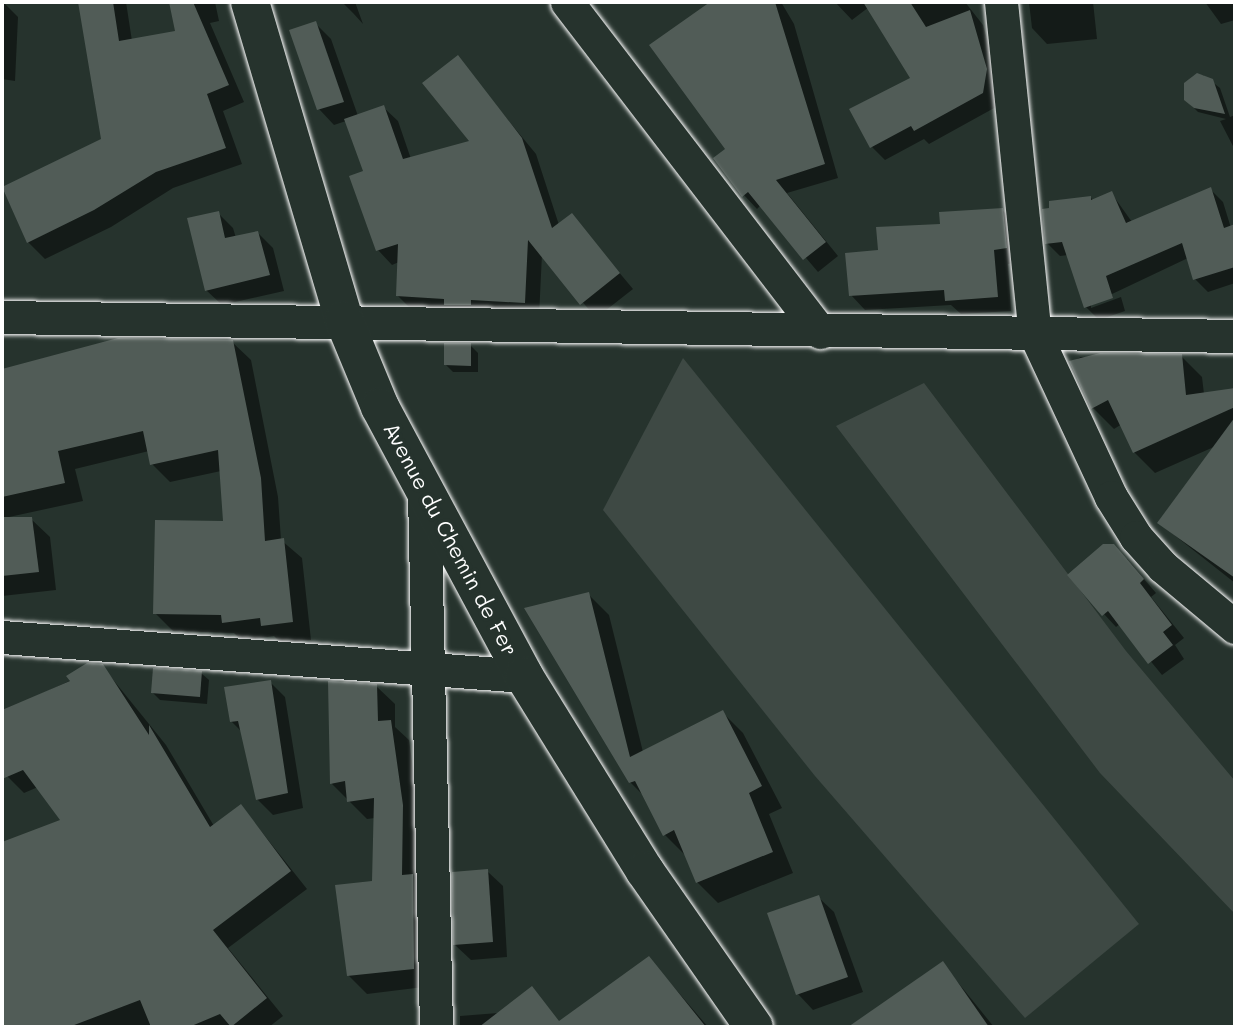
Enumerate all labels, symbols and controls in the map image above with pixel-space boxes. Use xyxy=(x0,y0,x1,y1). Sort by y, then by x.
street label: Avenue du Chemin de Fer xyxy=(379,418,523,660)

